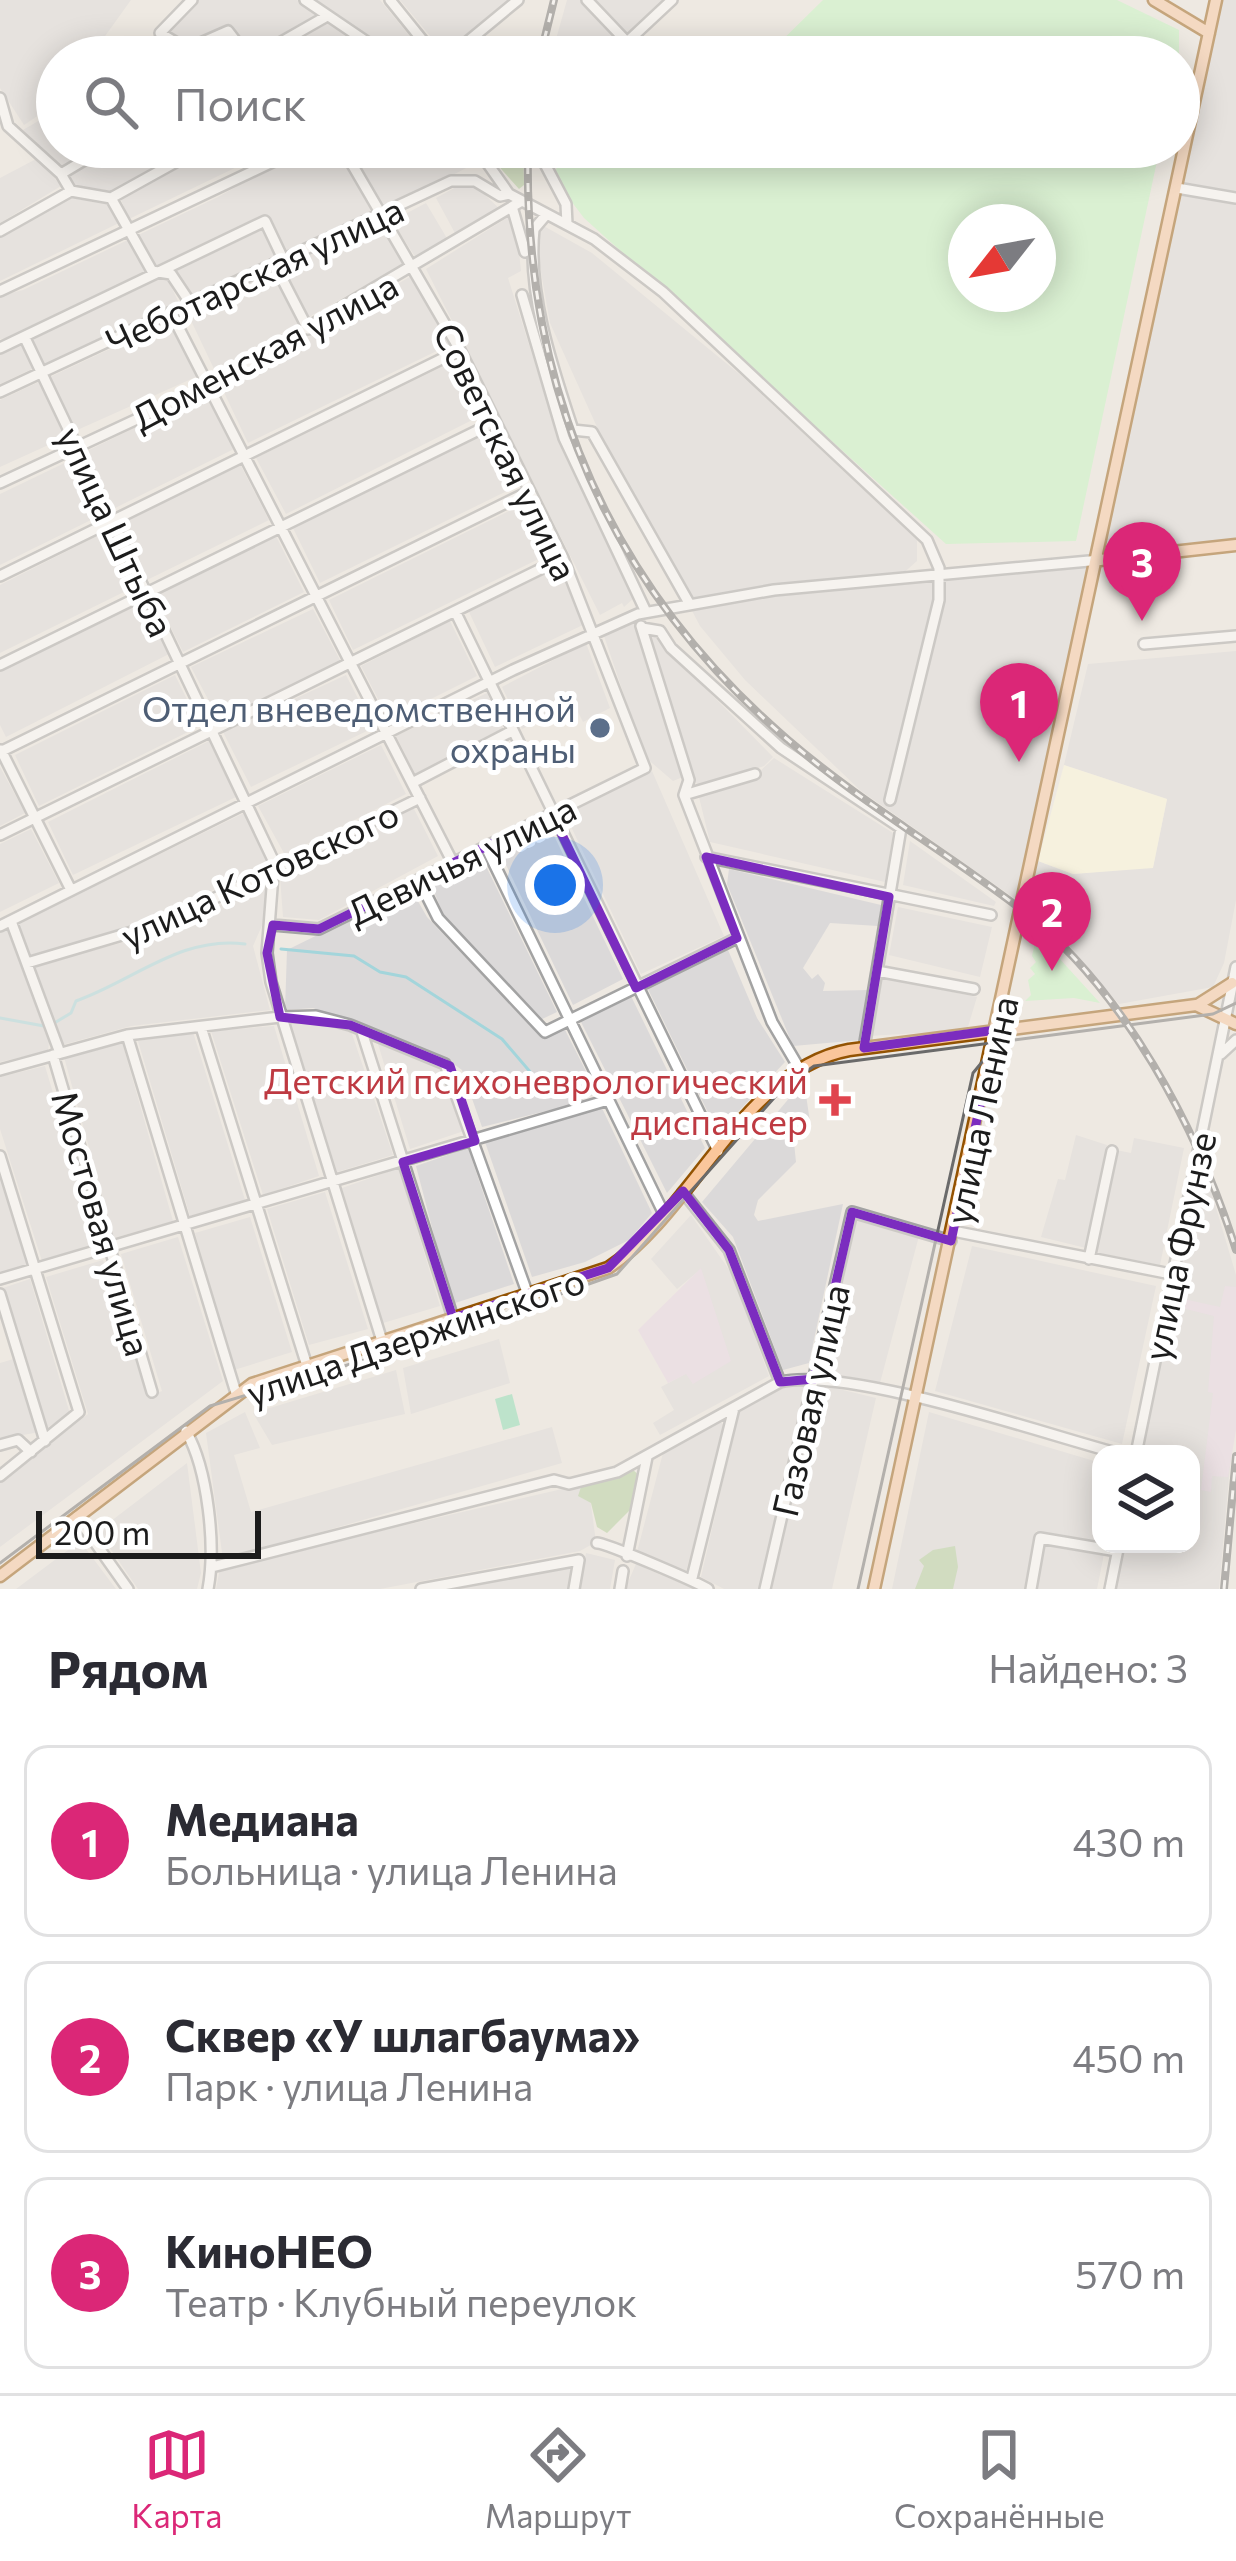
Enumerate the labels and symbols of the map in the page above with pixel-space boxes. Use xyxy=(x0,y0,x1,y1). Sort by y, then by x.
street label: Чеботарская улица xyxy=(98,186,410,362)
north arrow xyxy=(948,204,1056,312)
street label: Доменская улица xyxy=(124,261,404,439)
street label: Советская улица xyxy=(426,315,588,587)
street label: улица Штыба xyxy=(49,419,185,643)
pin: 3 xyxy=(1103,522,1181,621)
pin: 1 xyxy=(980,663,1058,762)
place label: Отдел вневедомственной охраны xyxy=(142,685,576,770)
marker: Отдел вневедомственной охраны xyxy=(587,715,613,741)
street label: Девичья улица xyxy=(340,785,582,933)
street label: улица Котовского xyxy=(113,789,405,957)
your location xyxy=(525,855,585,915)
pin: 2 xyxy=(1013,872,1091,971)
street label: улица Ленина xyxy=(934,992,1026,1228)
place label: Детский психоневрологический диспансер xyxy=(264,1057,808,1142)
marker: Детский психоневрологический диспансер xyxy=(819,1084,851,1116)
street label: Мостовая улица xyxy=(44,1085,162,1361)
street label: улица Фрунзе xyxy=(1132,1128,1224,1364)
street label: улица Дзержинского xyxy=(240,1256,590,1414)
street label: Газовая улица xyxy=(761,1280,857,1520)
scale bar xyxy=(36,1505,261,1558)

